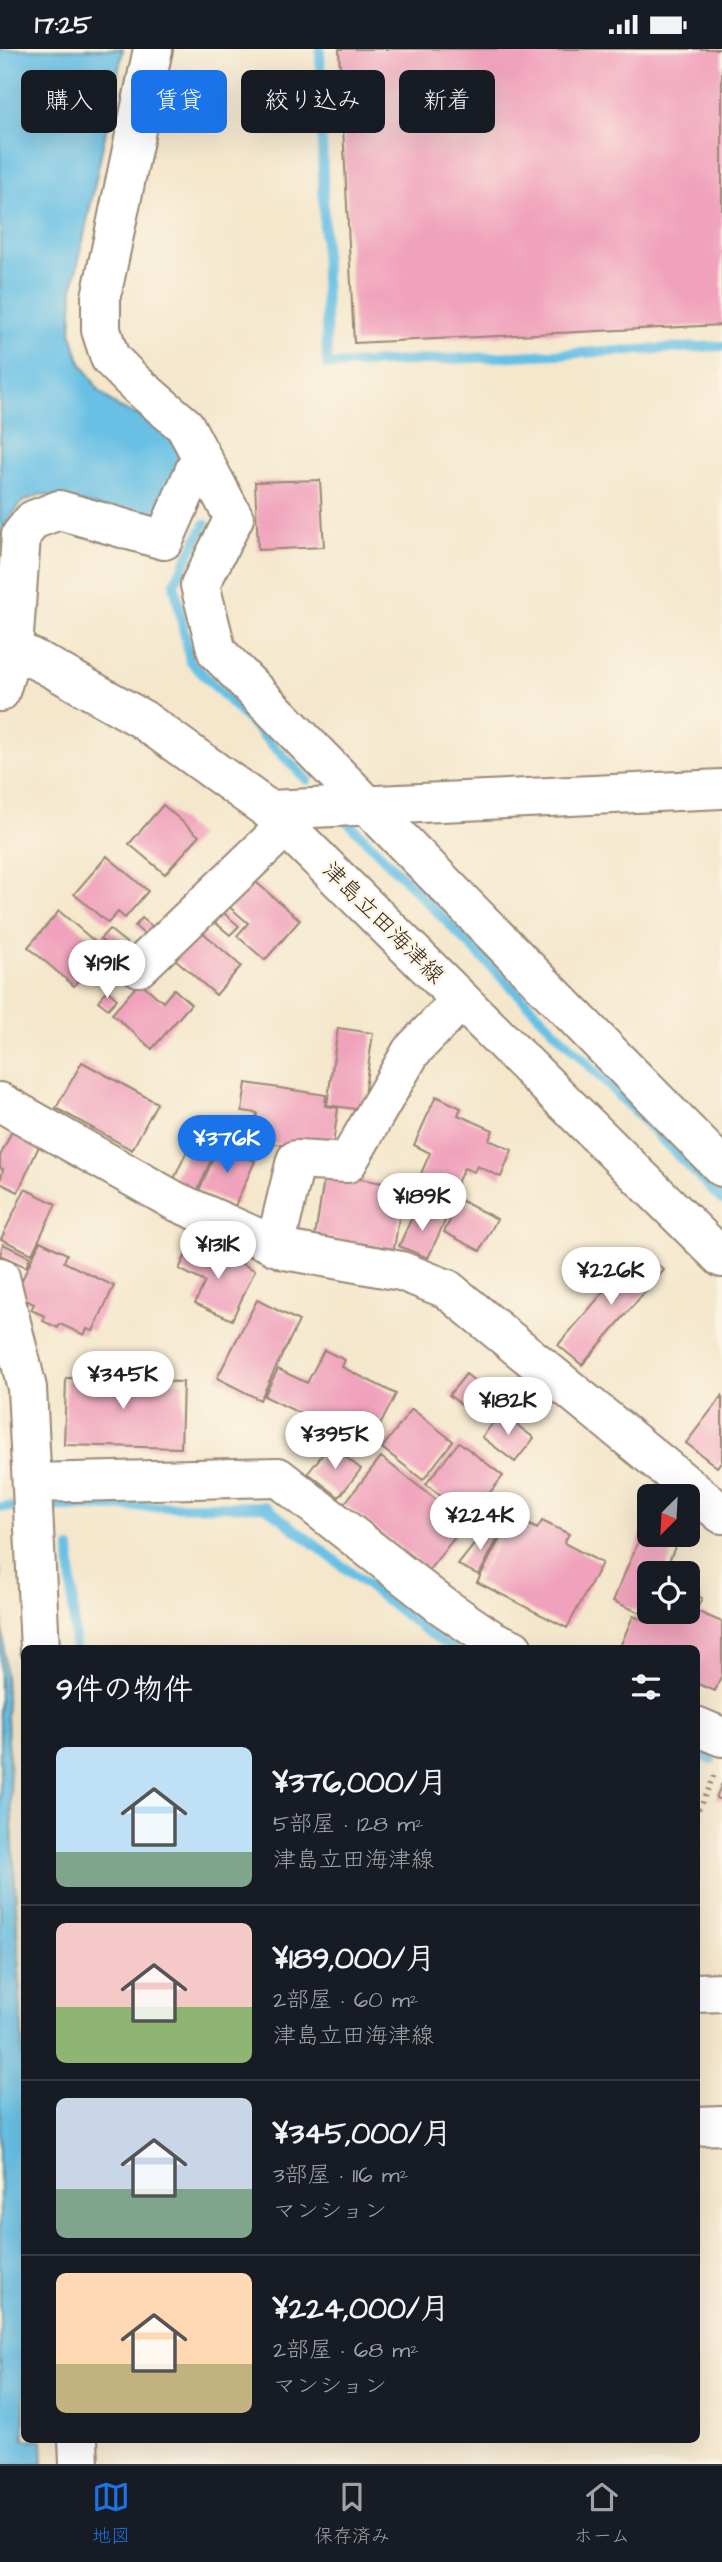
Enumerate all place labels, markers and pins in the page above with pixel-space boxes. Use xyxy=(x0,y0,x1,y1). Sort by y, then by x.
pin: ¥191K xyxy=(58,941,156,1000)
pin: ¥376K xyxy=(178,1115,276,1175)
pin: ¥189K xyxy=(373,1173,471,1233)
pin: ¥131K xyxy=(169,1221,267,1281)
pin: ¥226K xyxy=(562,1247,660,1307)
pin: ¥345K xyxy=(74,1351,172,1411)
pin: ¥182K xyxy=(459,1377,557,1437)
pin: ¥395K xyxy=(286,1411,384,1471)
pin: ¥224K xyxy=(431,1493,529,1552)

